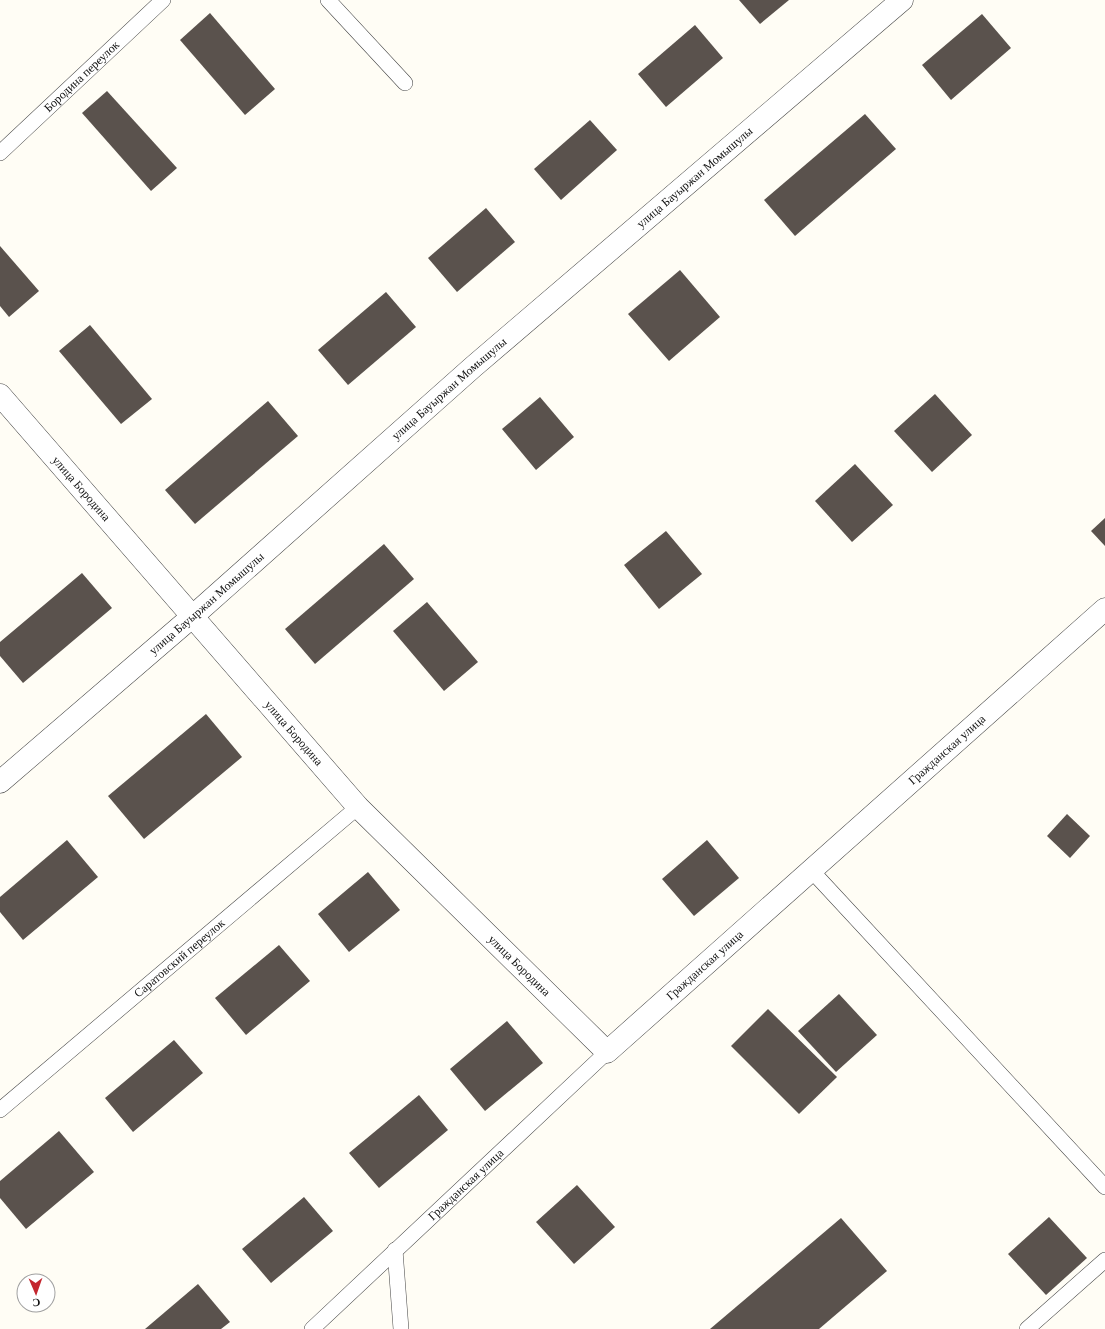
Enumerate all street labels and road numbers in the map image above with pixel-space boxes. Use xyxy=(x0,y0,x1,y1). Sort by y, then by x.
street label: Бородина переулок xyxy=(41,38,122,115)
street label: улица Бауыржан Момышулы xyxy=(634,124,755,231)
street label: улица Бауыржан Момышулы xyxy=(389,335,509,443)
street label: улица Бородина xyxy=(49,453,114,524)
street label: улица Бауыржан Момышулы xyxy=(146,549,267,658)
street label: улица Бородина xyxy=(262,698,326,769)
street label: Гражданская улица xyxy=(906,711,989,788)
street label: Саратовский переулок xyxy=(131,916,228,1000)
street label: Гражданская улица xyxy=(663,927,747,1003)
street label: улица Бородина xyxy=(485,932,554,1000)
street label: Гражданская улица xyxy=(425,1145,507,1223)

